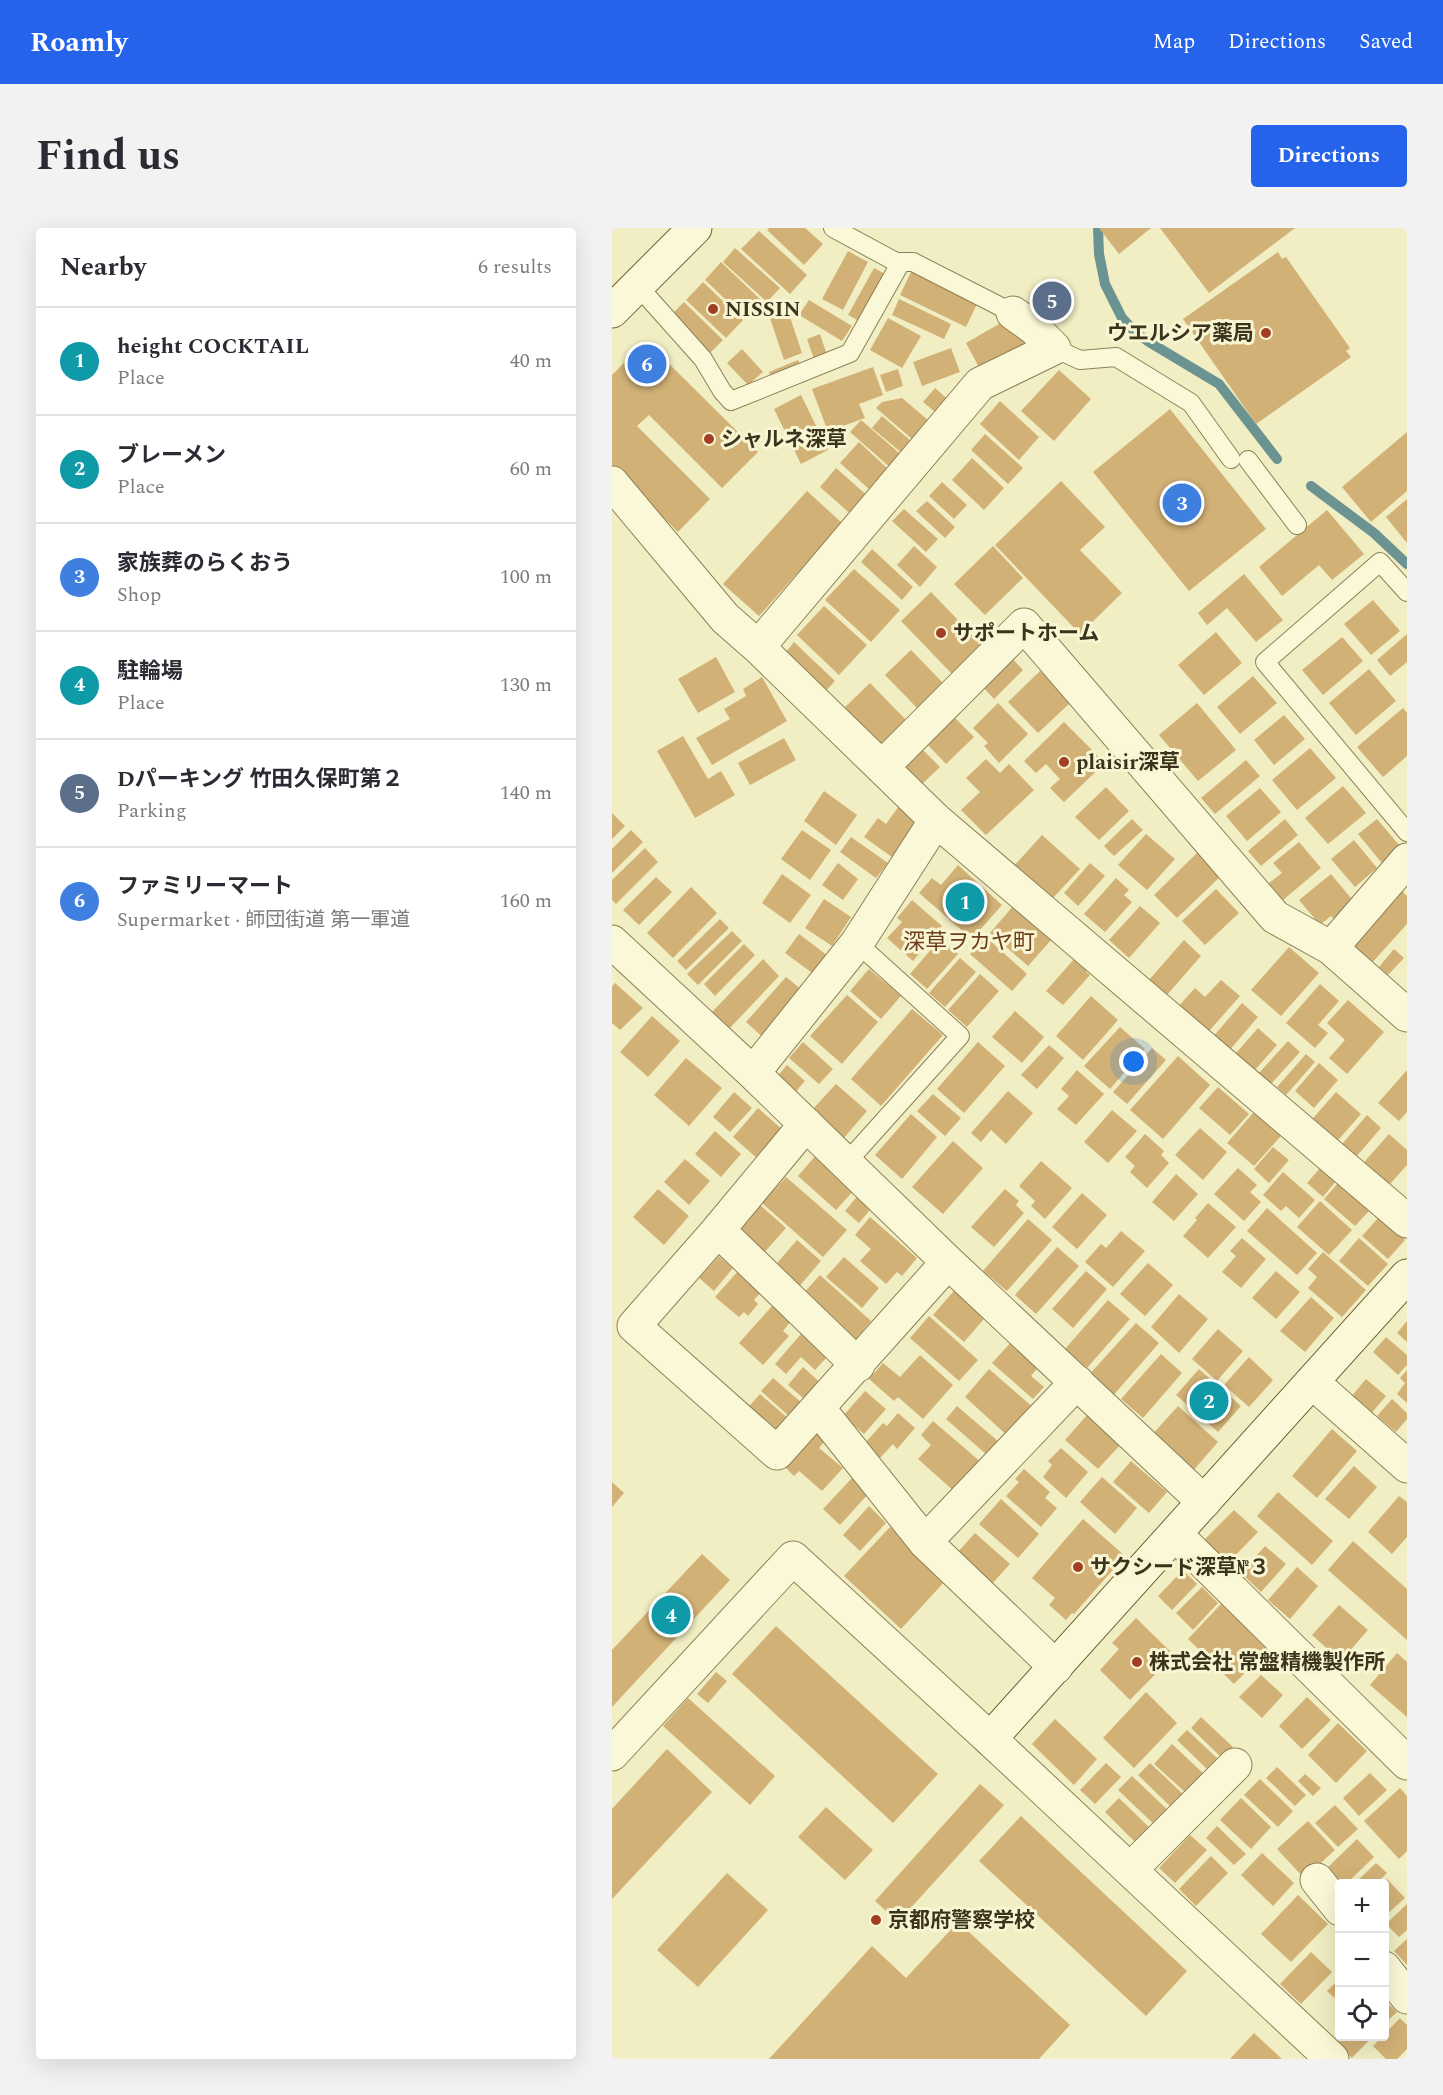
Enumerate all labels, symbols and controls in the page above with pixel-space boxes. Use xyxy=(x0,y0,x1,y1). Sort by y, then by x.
text: Roamly xyxy=(30,21,128,64)
text: Map xyxy=(1153,26,1195,58)
text: Directions xyxy=(1228,26,1326,58)
text: Saved xyxy=(1359,26,1413,58)
text: Find us xyxy=(36,125,180,188)
button: Directions xyxy=(1251,125,1407,187)
text: Nearby xyxy=(60,247,146,287)
text: 6 results xyxy=(478,252,552,282)
pin: 5 xyxy=(1032,278,1072,324)
place label: NISSIN xyxy=(725,294,801,326)
marker: NISSIN xyxy=(706,302,720,316)
place label: ウエルシア薬局 xyxy=(1107,318,1254,350)
marker: ウエルシア薬局 xyxy=(1259,326,1273,340)
text: height COCKTAIL xyxy=(117,330,309,363)
pin: 6 xyxy=(627,342,666,386)
text: 1 xyxy=(74,346,85,376)
text: 40 m xyxy=(510,346,552,376)
text: Place xyxy=(117,363,165,393)
place label: シャルネ深草 xyxy=(721,424,847,456)
marker: シャルネ深草 xyxy=(702,432,716,446)
text: ブレーメン xyxy=(117,439,226,472)
text: 2 xyxy=(74,454,85,484)
text: 60 m xyxy=(510,454,552,484)
text: Place xyxy=(117,472,165,502)
pin: 3 xyxy=(1162,480,1202,526)
text: 家族葬のらくおう xyxy=(117,547,293,580)
text: 3 xyxy=(74,562,85,592)
text: 100 m xyxy=(500,562,552,592)
text: Shop xyxy=(117,580,161,610)
place label: サポートホーム xyxy=(953,618,1099,650)
marker: サポートホーム xyxy=(934,626,948,640)
text: 駐輪場 xyxy=(117,655,183,688)
text: 4 xyxy=(74,670,85,700)
text: 130 m xyxy=(500,670,552,700)
text: Place xyxy=(117,688,165,718)
place label: plaisir深草 xyxy=(1076,747,1180,779)
marker: plaisir深草 xyxy=(1057,755,1071,769)
text: Dパーキング 竹田久保町第２ xyxy=(117,763,404,796)
text: 5 xyxy=(74,778,85,808)
text: 140 m xyxy=(500,778,552,808)
text: Parking xyxy=(117,796,187,826)
text: ファミリーマート xyxy=(117,870,293,903)
pin: 1 xyxy=(946,880,984,924)
text: 6 xyxy=(74,886,85,916)
text: 160 m xyxy=(500,886,552,916)
text: Supermarket · 師団街道 第一軍道 xyxy=(117,905,410,935)
district label: 深草ヲカヤ町 xyxy=(903,926,1035,959)
your location xyxy=(1119,1047,1148,1076)
pin: 2 xyxy=(1190,1378,1228,1424)
place label: サクシード深草№３ xyxy=(1090,1552,1270,1584)
marker: サクシード深草№３ xyxy=(1071,1560,1085,1574)
pin: 4 xyxy=(652,1592,690,1638)
place label: 株式会社 常盤精機製作所 xyxy=(1149,1647,1385,1679)
marker: 株式会社 常盤精機製作所 xyxy=(1130,1655,1144,1669)
map controls xyxy=(1335,1879,1389,2041)
button: + xyxy=(1335,1879,1389,1933)
place label: 京都府警察学校 xyxy=(888,1905,1035,1937)
marker: 京都府警察学校 xyxy=(869,1913,883,1927)
button: − xyxy=(1335,1933,1389,1987)
button: locate xyxy=(1335,1987,1389,2041)

